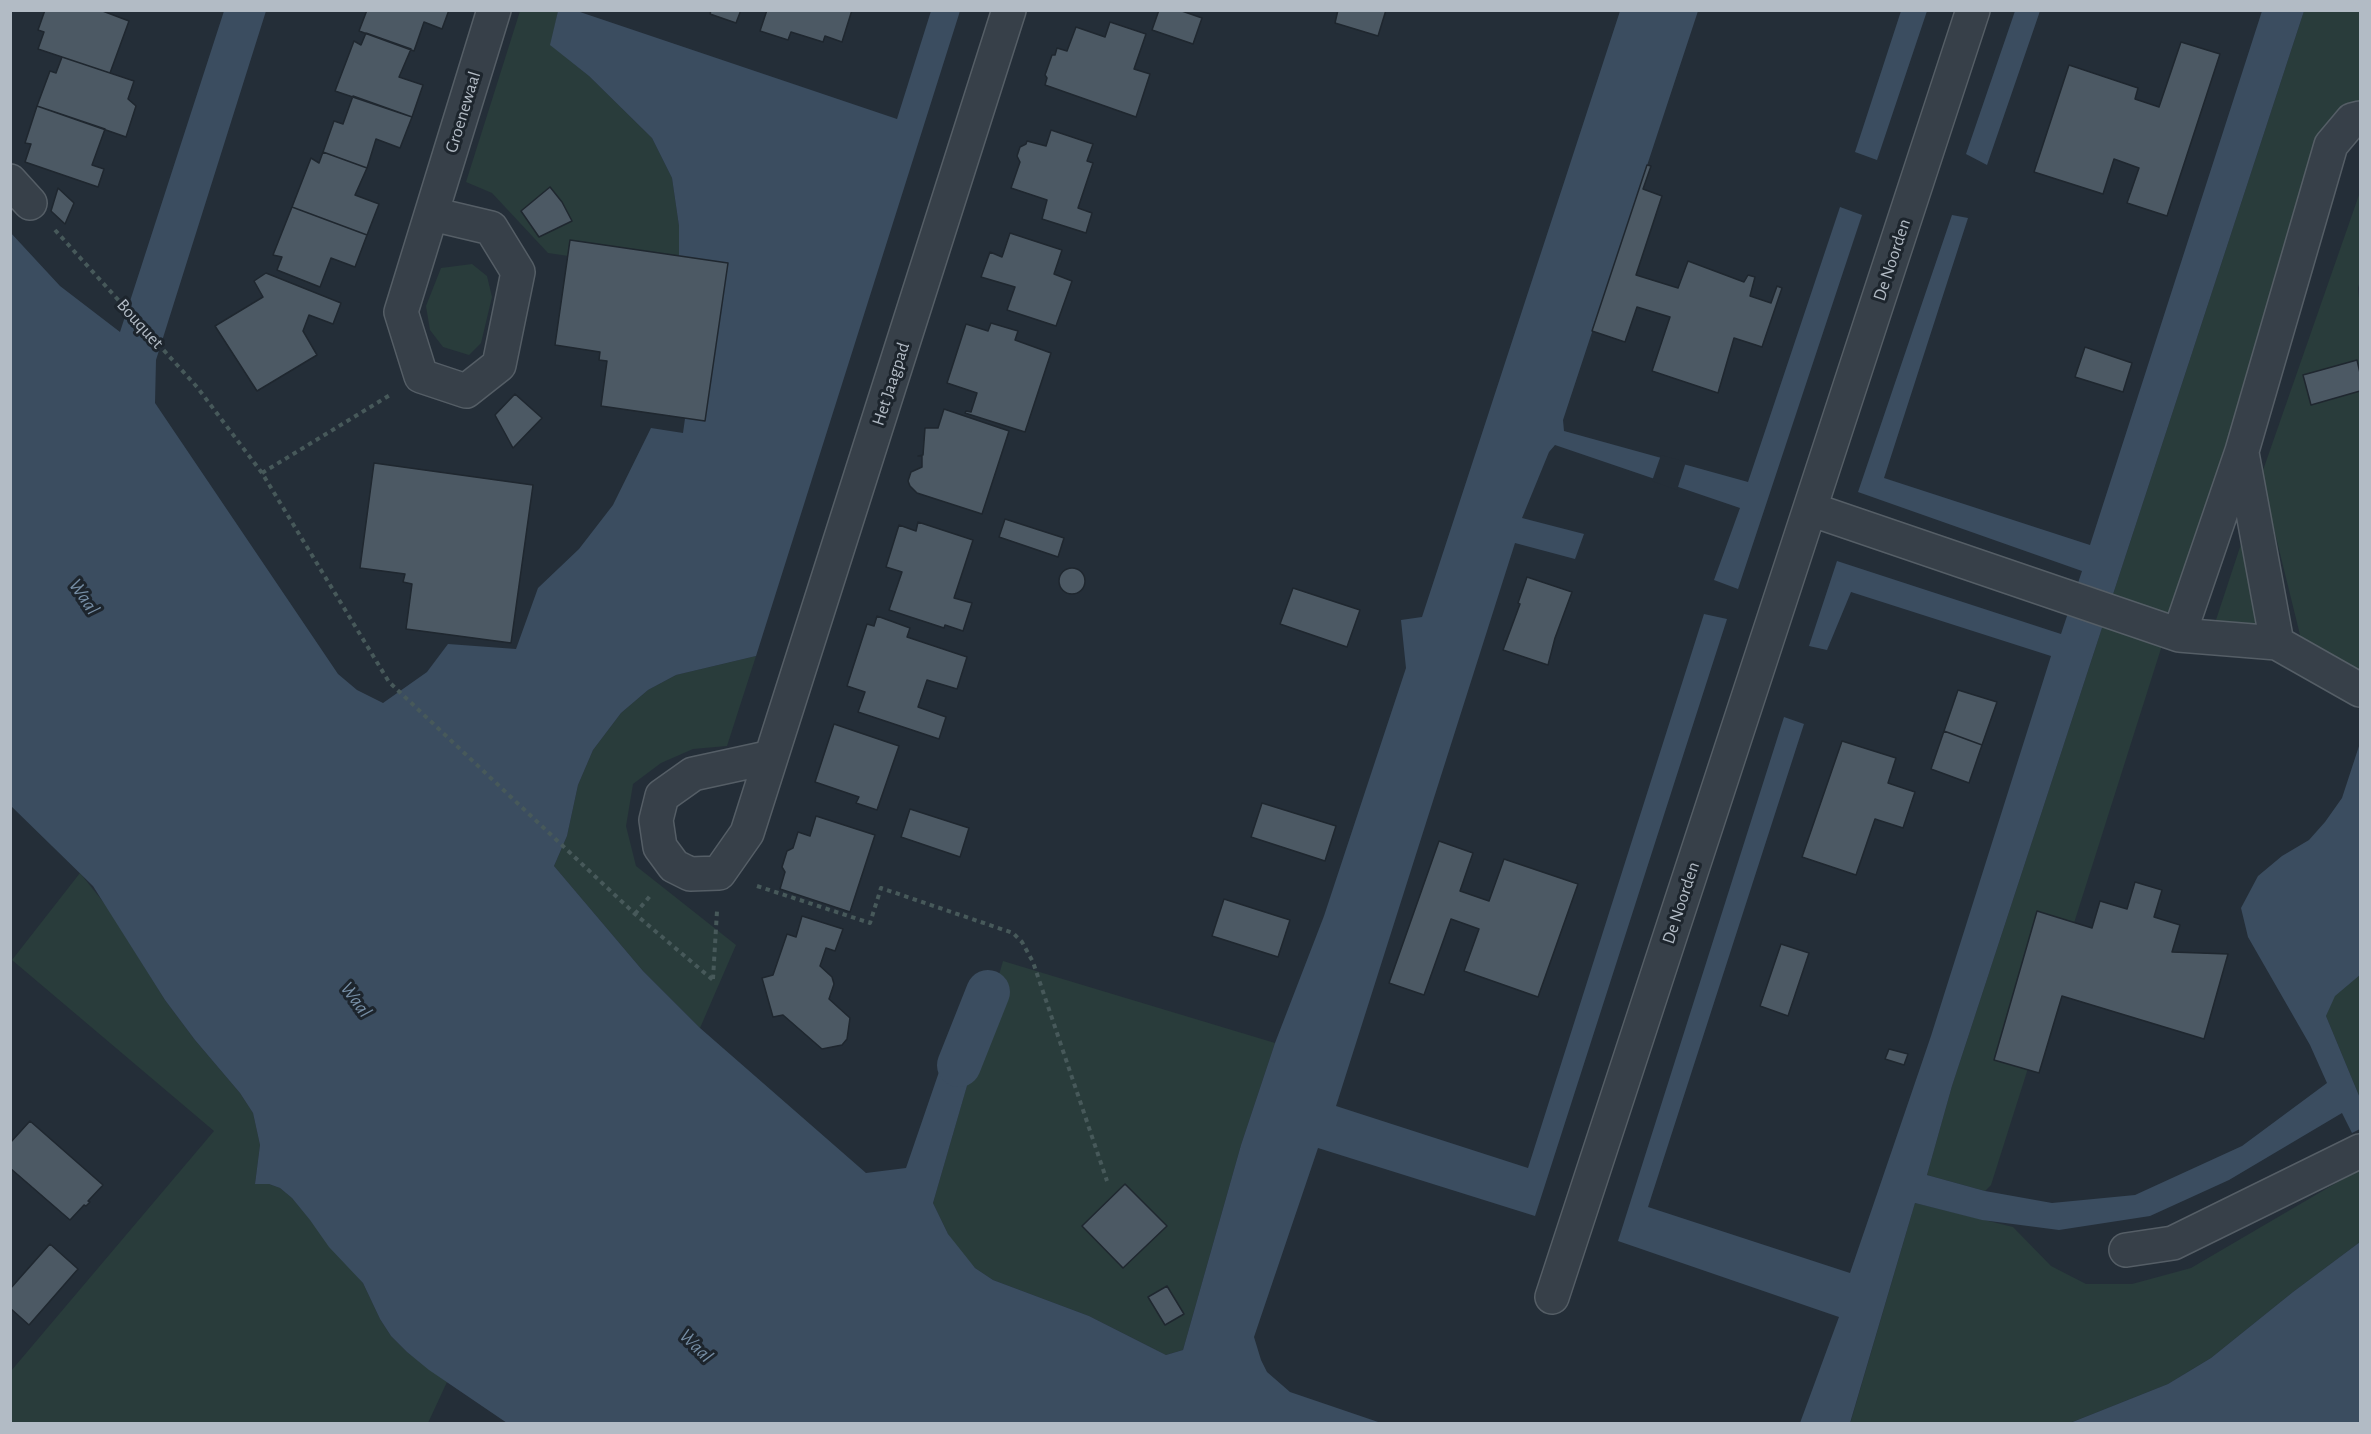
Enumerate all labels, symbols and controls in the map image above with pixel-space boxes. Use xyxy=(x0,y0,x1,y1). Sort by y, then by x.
street label: Groenewaal xyxy=(440,69,486,155)
street label: De Noorden xyxy=(1869,216,1915,304)
street label: Bouquet xyxy=(112,295,168,353)
street label: Het Jaagpad xyxy=(867,340,915,428)
water label: Waal xyxy=(63,574,105,620)
street label: De Noorden xyxy=(1658,859,1704,947)
water label: Waal xyxy=(335,977,377,1023)
water label: Waal xyxy=(674,1324,718,1368)

